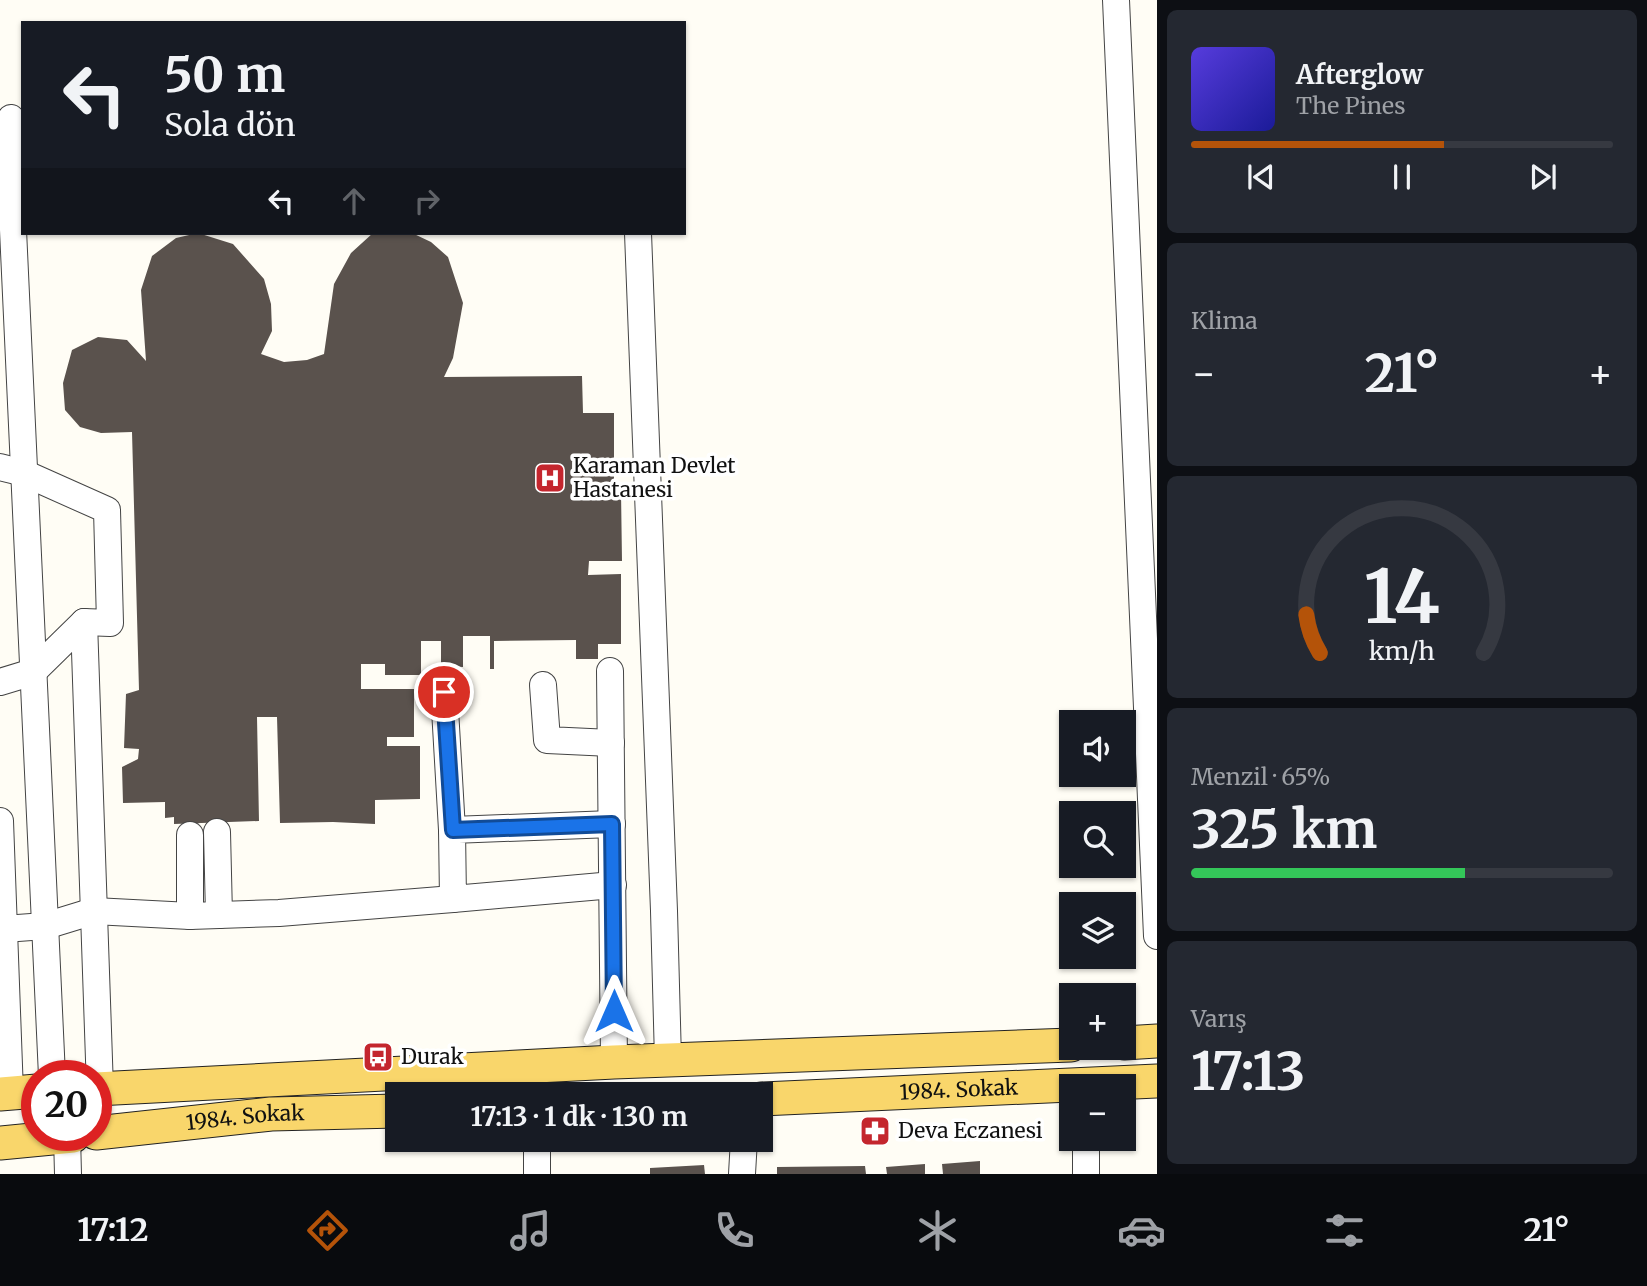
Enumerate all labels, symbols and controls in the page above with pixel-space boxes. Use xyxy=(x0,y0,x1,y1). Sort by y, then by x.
text: 50 m xyxy=(164,44,285,105)
icon: left xyxy=(49,49,140,140)
text: Afterglow xyxy=(1296,58,1423,91)
text: The Pines xyxy=(1296,91,1406,120)
text: Sola dön xyxy=(164,105,296,145)
icon: previous xyxy=(1242,158,1280,196)
icon: pause xyxy=(1383,158,1421,196)
icon: next xyxy=(1524,158,1562,196)
icon: left xyxy=(262,182,300,220)
icon: ahead xyxy=(335,182,373,220)
icon: right xyxy=(408,182,446,220)
text: Klima xyxy=(1191,306,1258,335)
text: 21° xyxy=(1364,341,1440,406)
text: − xyxy=(1191,350,1216,397)
text: + xyxy=(1588,350,1613,397)
place label: Karaman Devlet Hastanesi xyxy=(573,452,735,503)
hospital icon: Karaman Devlet Hastanesi xyxy=(533,461,567,495)
text: 14 xyxy=(1364,551,1440,643)
text: km/h xyxy=(1369,635,1435,667)
pin xyxy=(414,662,474,722)
icon: arrive xyxy=(425,673,463,711)
map controls xyxy=(1059,710,1136,1151)
button: sound xyxy=(1059,710,1136,787)
text: Menzil · 65% xyxy=(1191,762,1330,791)
text: 325 km xyxy=(1191,797,1377,862)
button: search xyxy=(1059,801,1136,878)
button: layers xyxy=(1059,892,1136,969)
position arrow xyxy=(577,974,651,1048)
button: + xyxy=(1059,983,1136,1060)
text: Varış xyxy=(1191,1004,1247,1033)
text: 17:13 xyxy=(1191,1039,1305,1104)
bus stop icon: Durak xyxy=(361,1040,395,1074)
place label: Durak xyxy=(401,1043,465,1070)
speed limit sign: 20 xyxy=(21,1060,112,1151)
street label: 1984. Sokak xyxy=(899,1073,1019,1106)
button: − xyxy=(1059,1074,1136,1151)
street label: 1984. Sokak xyxy=(185,1099,305,1136)
text: 17:13 · 1 dk · 130 m xyxy=(470,1100,688,1133)
pharmacy icon: Deva Eczanesi xyxy=(858,1114,892,1148)
place label: Deva Eczanesi xyxy=(898,1117,1043,1144)
icon: directions xyxy=(303,1206,352,1255)
icon: music xyxy=(506,1206,555,1255)
icon: phone xyxy=(710,1206,759,1255)
icon: climate xyxy=(913,1206,962,1255)
icon: car xyxy=(1117,1206,1166,1255)
icon: filters xyxy=(1320,1206,1369,1255)
text: 17:12 xyxy=(77,1210,148,1250)
text: 21° xyxy=(1524,1210,1570,1250)

